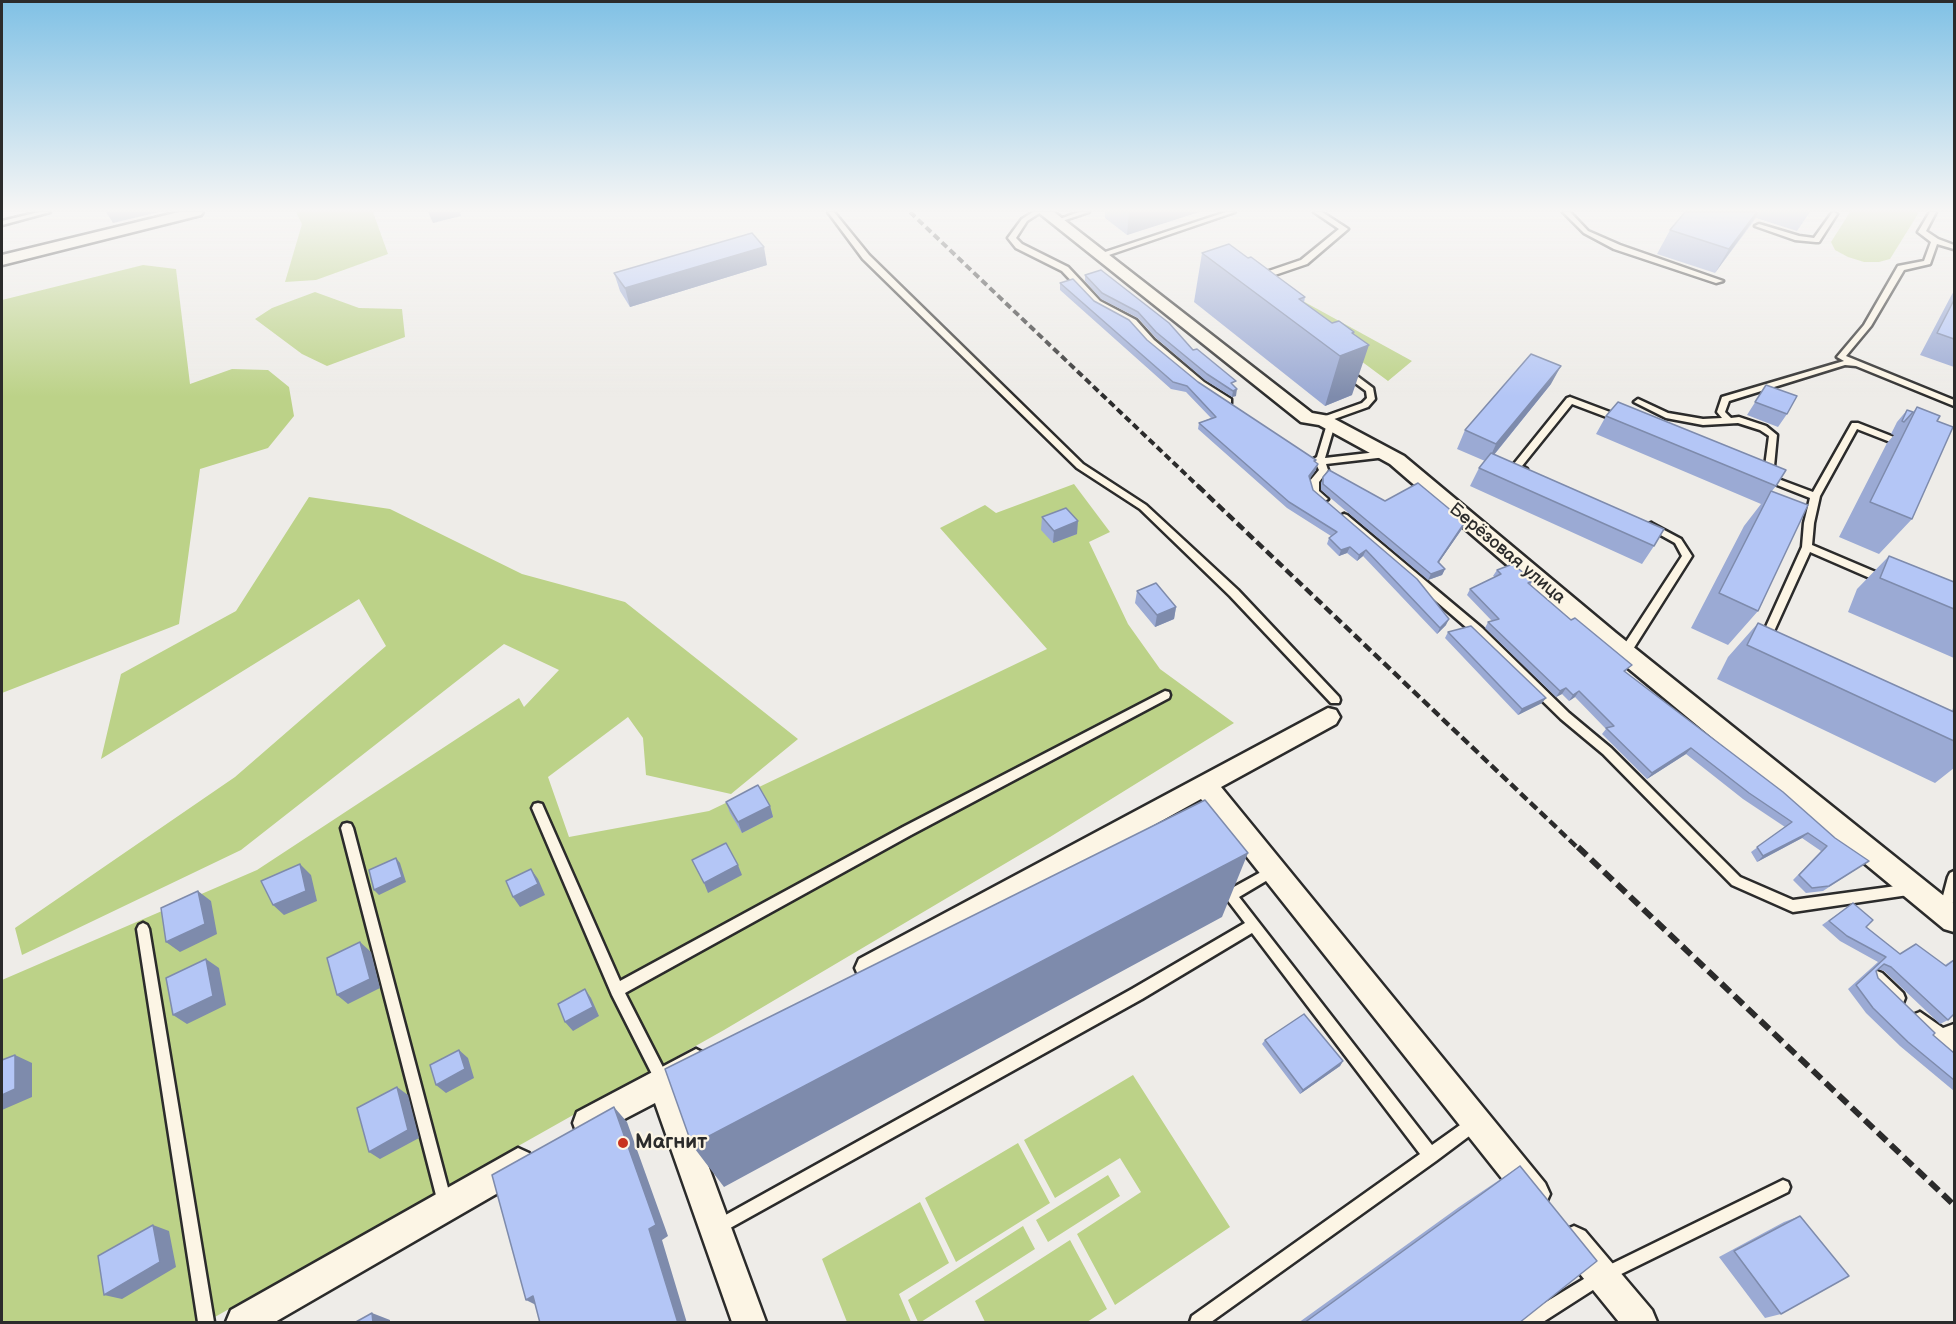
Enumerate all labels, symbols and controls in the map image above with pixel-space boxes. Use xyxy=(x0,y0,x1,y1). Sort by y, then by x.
street label: Берёзовая улица xyxy=(1444,499,1570,609)
place label: Магнит xyxy=(635,1130,707,1156)
marker: Магнит xyxy=(616,1136,630,1150)

